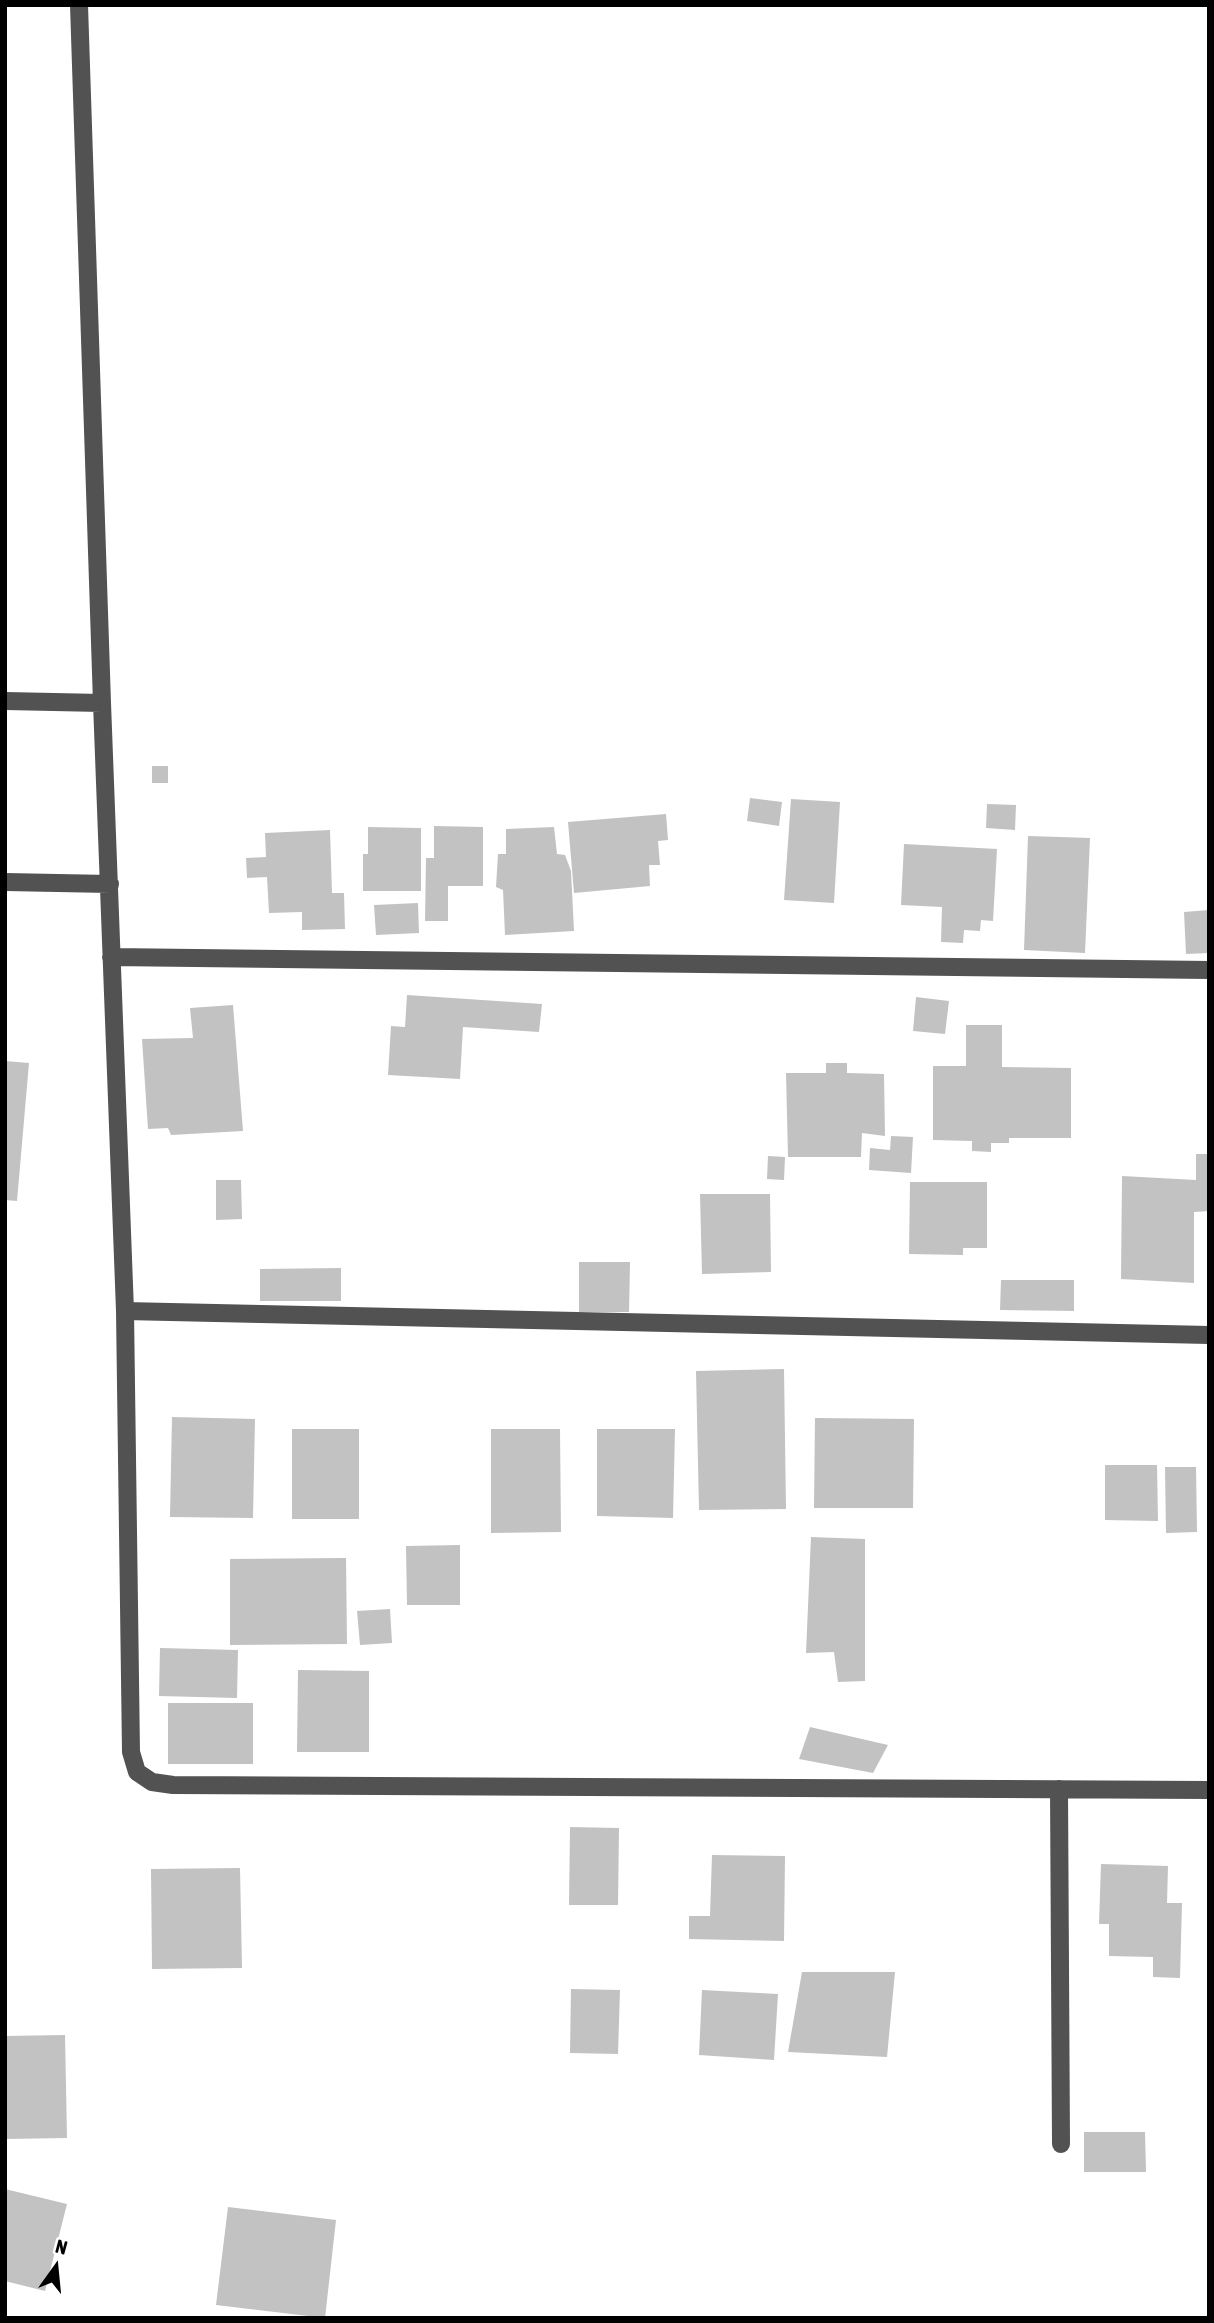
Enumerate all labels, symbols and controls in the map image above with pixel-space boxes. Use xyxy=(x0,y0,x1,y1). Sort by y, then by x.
north arrow xyxy=(21,2232,91,2302)
text: N xyxy=(53,2235,70,2259)

